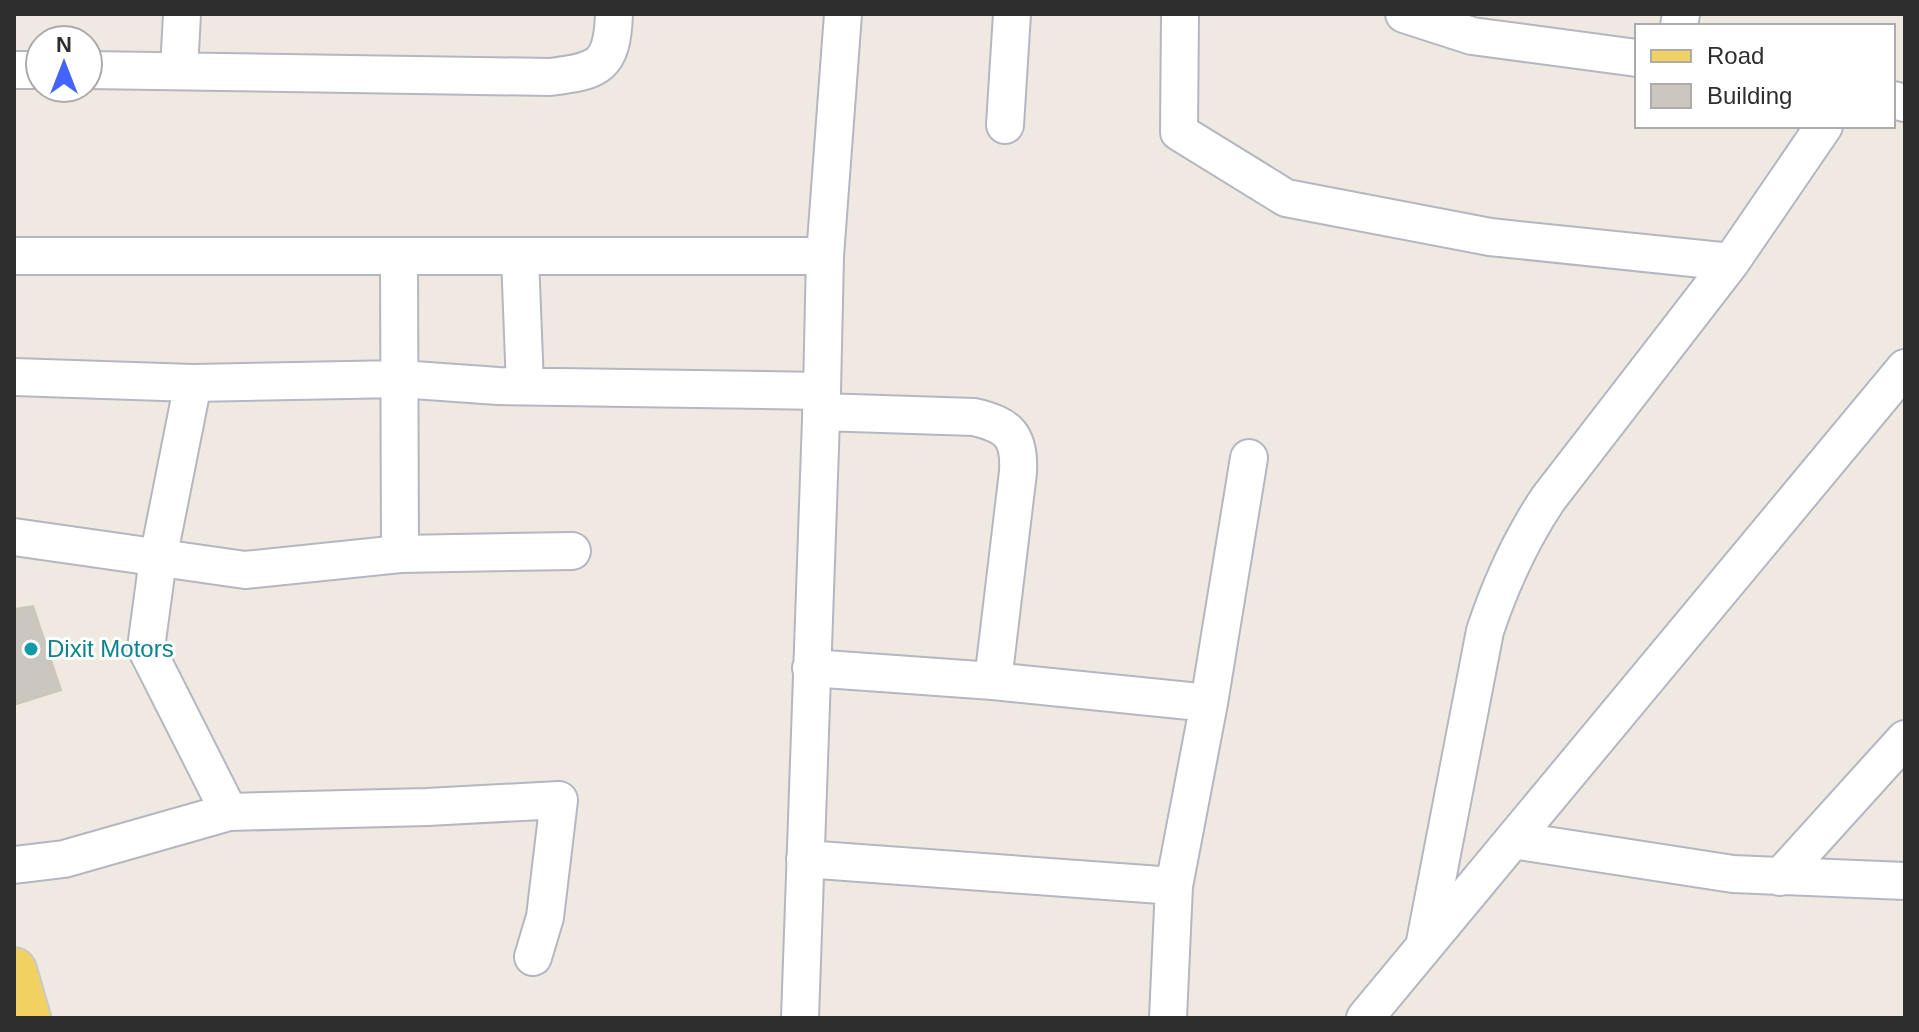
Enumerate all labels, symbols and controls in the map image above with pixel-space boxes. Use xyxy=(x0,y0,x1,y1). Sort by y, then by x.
north arrow xyxy=(24,24,104,104)
legend xyxy=(1635,24,1895,128)
text: N xyxy=(56,32,72,57)
text: Road xyxy=(1707,42,1764,69)
text: Building xyxy=(1707,82,1792,109)
place label: Dixit Motors xyxy=(47,635,174,662)
marker: Dixit Motors xyxy=(22,640,40,658)

